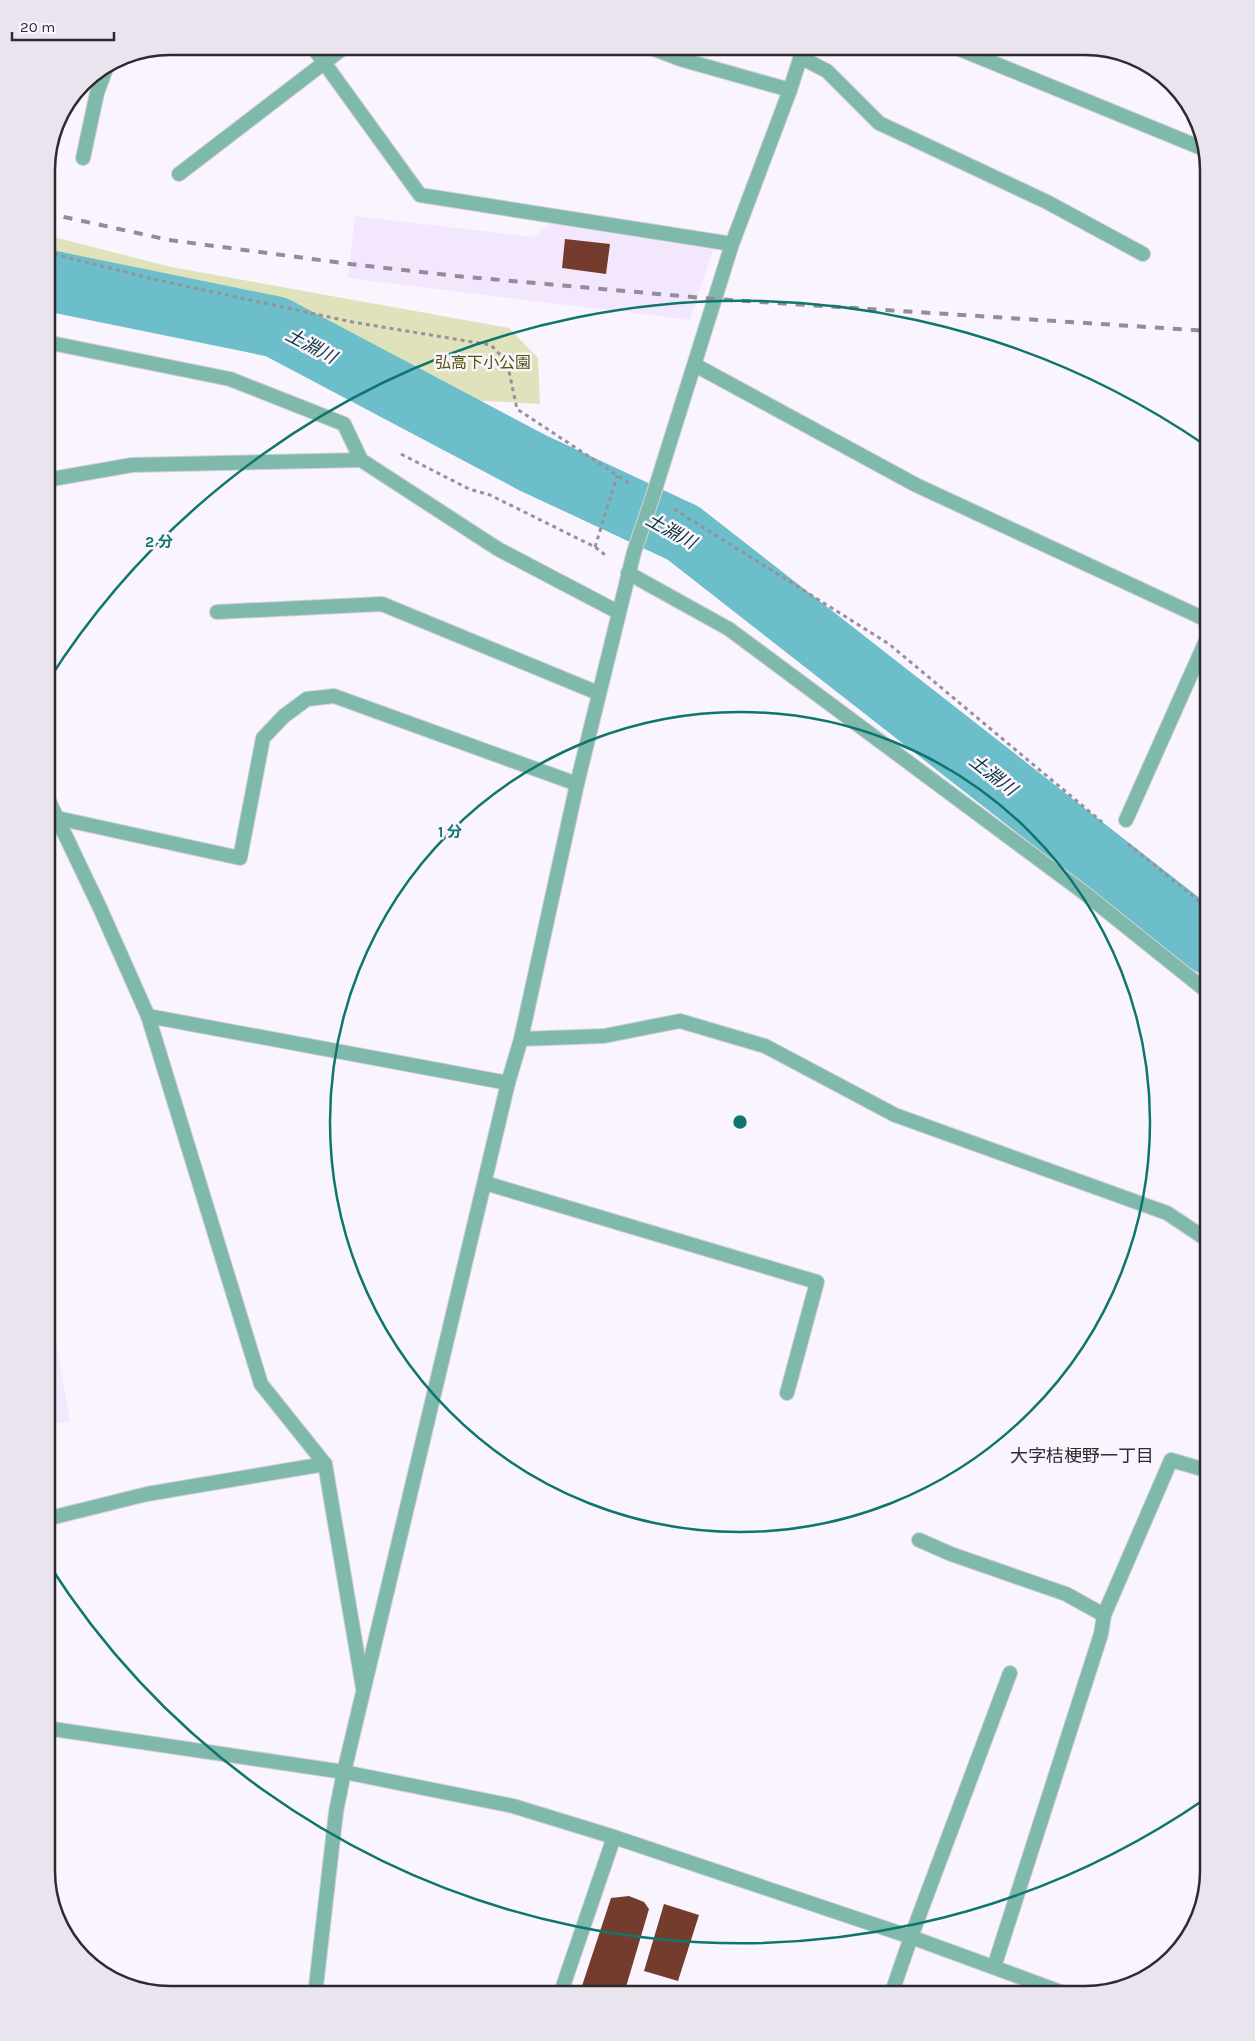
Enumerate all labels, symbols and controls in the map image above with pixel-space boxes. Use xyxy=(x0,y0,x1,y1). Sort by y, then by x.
scale bar xyxy=(12,10,115,42)
text: 20 m xyxy=(20,18,55,36)
water label: 土淵川 xyxy=(282,324,342,369)
park label: 弘高下小公園 xyxy=(435,353,531,372)
water label: 土淵川 xyxy=(642,508,702,555)
text: 2 分 xyxy=(145,533,173,551)
water label: 土淵川 xyxy=(965,750,1023,802)
text: 1 分 xyxy=(438,823,462,841)
centre of rings xyxy=(731,1113,749,1131)
district label: 大字桔梗野一丁目 xyxy=(1010,1445,1154,1467)

